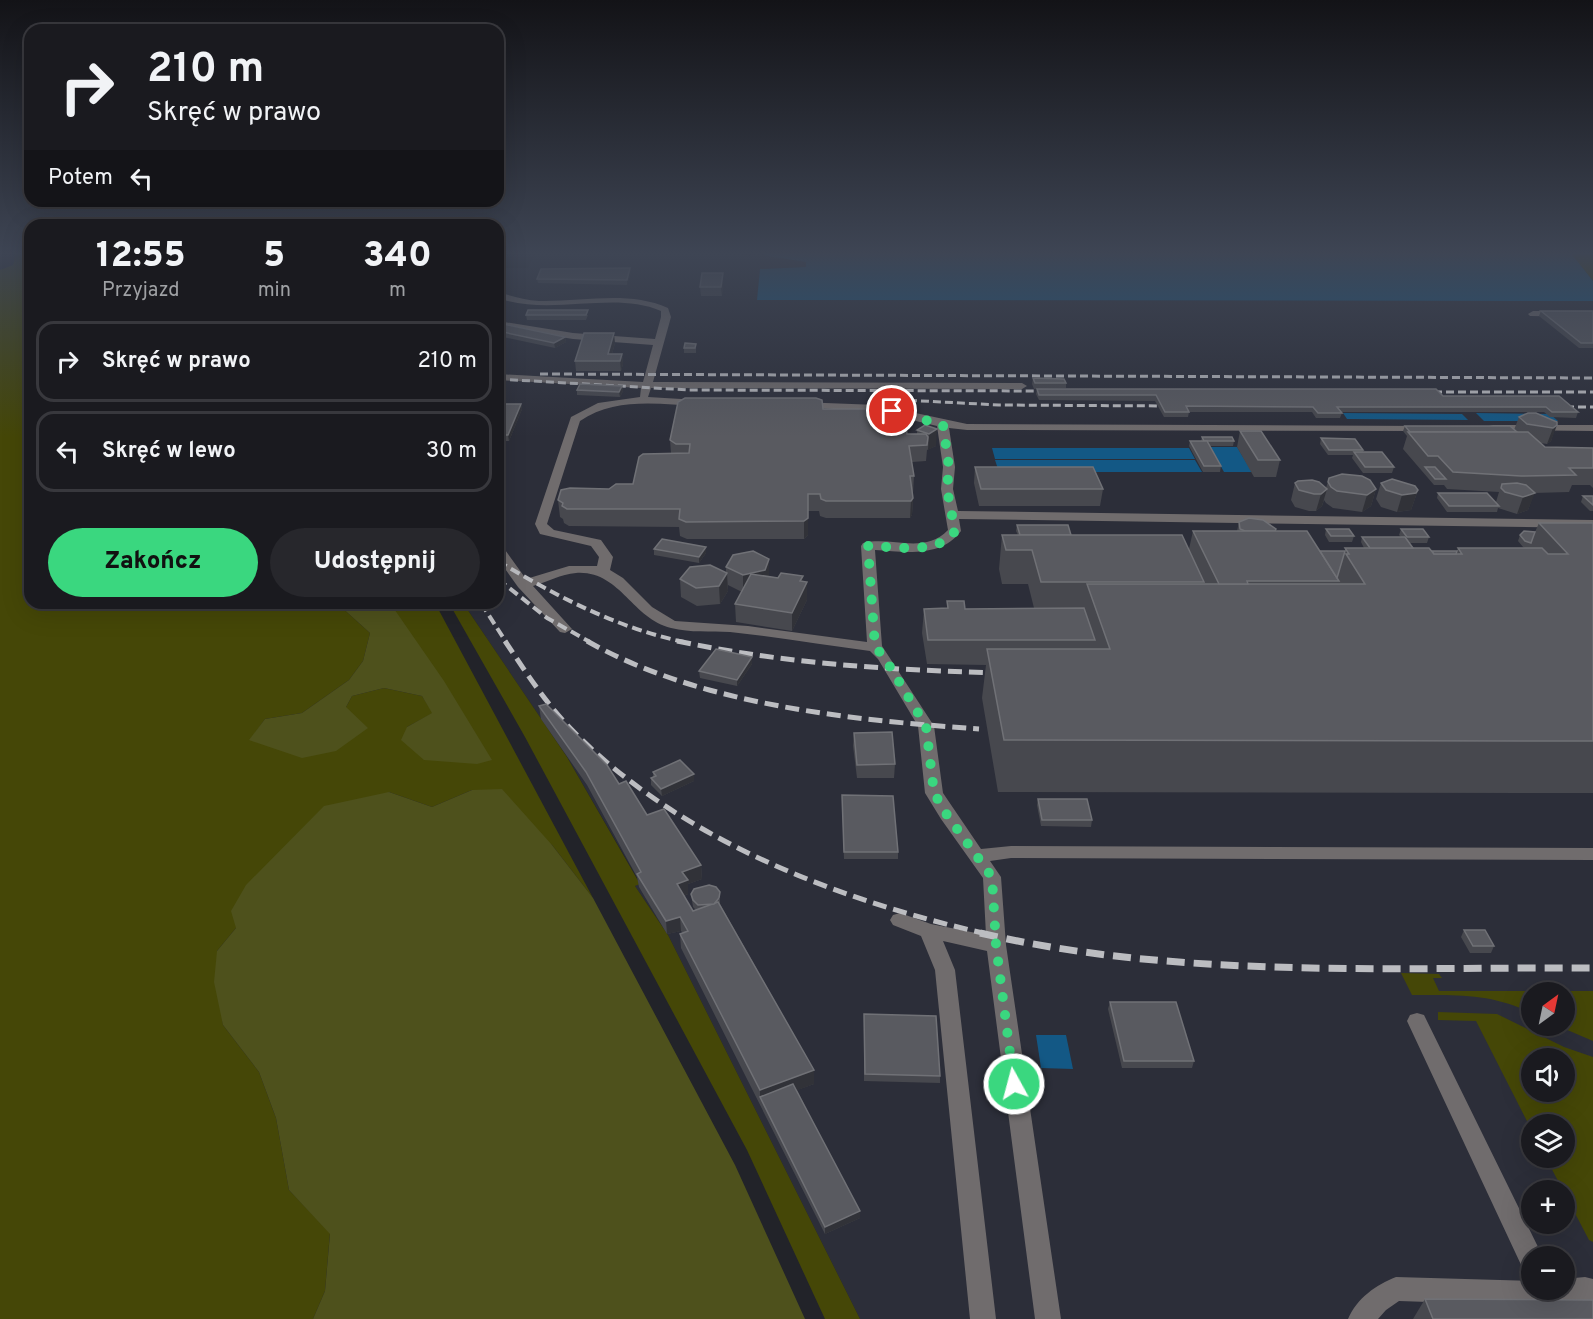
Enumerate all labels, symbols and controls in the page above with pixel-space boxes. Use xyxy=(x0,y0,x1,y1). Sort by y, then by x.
text: 210 m xyxy=(147,44,264,97)
icon: right xyxy=(48,48,126,126)
text: Skręć w prawo xyxy=(147,96,321,130)
icon: left xyxy=(125,162,158,195)
text: Potem xyxy=(48,165,113,192)
text: 12:55 xyxy=(96,234,186,280)
text: 5 xyxy=(263,234,285,280)
text: 340 xyxy=(363,234,432,280)
text: Przyjazd xyxy=(102,278,180,304)
text: min xyxy=(258,278,291,304)
text: m xyxy=(389,278,406,304)
icon: right xyxy=(51,345,84,378)
text: Skręć w prawo xyxy=(102,348,251,375)
text: 210 m xyxy=(417,348,477,375)
pin xyxy=(866,385,917,436)
icon: arrive xyxy=(875,394,908,427)
icon: left xyxy=(51,435,84,468)
text: Skręć w lewo xyxy=(102,438,236,465)
text: 30 m xyxy=(426,438,477,465)
button: Zakończ xyxy=(48,528,258,597)
button: Udostępnij xyxy=(270,528,480,597)
north arrow xyxy=(1521,982,1575,1036)
map controls xyxy=(1521,982,1575,1300)
button: sound xyxy=(1521,1048,1575,1102)
position arrow xyxy=(982,1052,1046,1116)
button: layers xyxy=(1521,1114,1575,1168)
button: + xyxy=(1521,1180,1575,1234)
button: − xyxy=(1521,1246,1575,1300)

